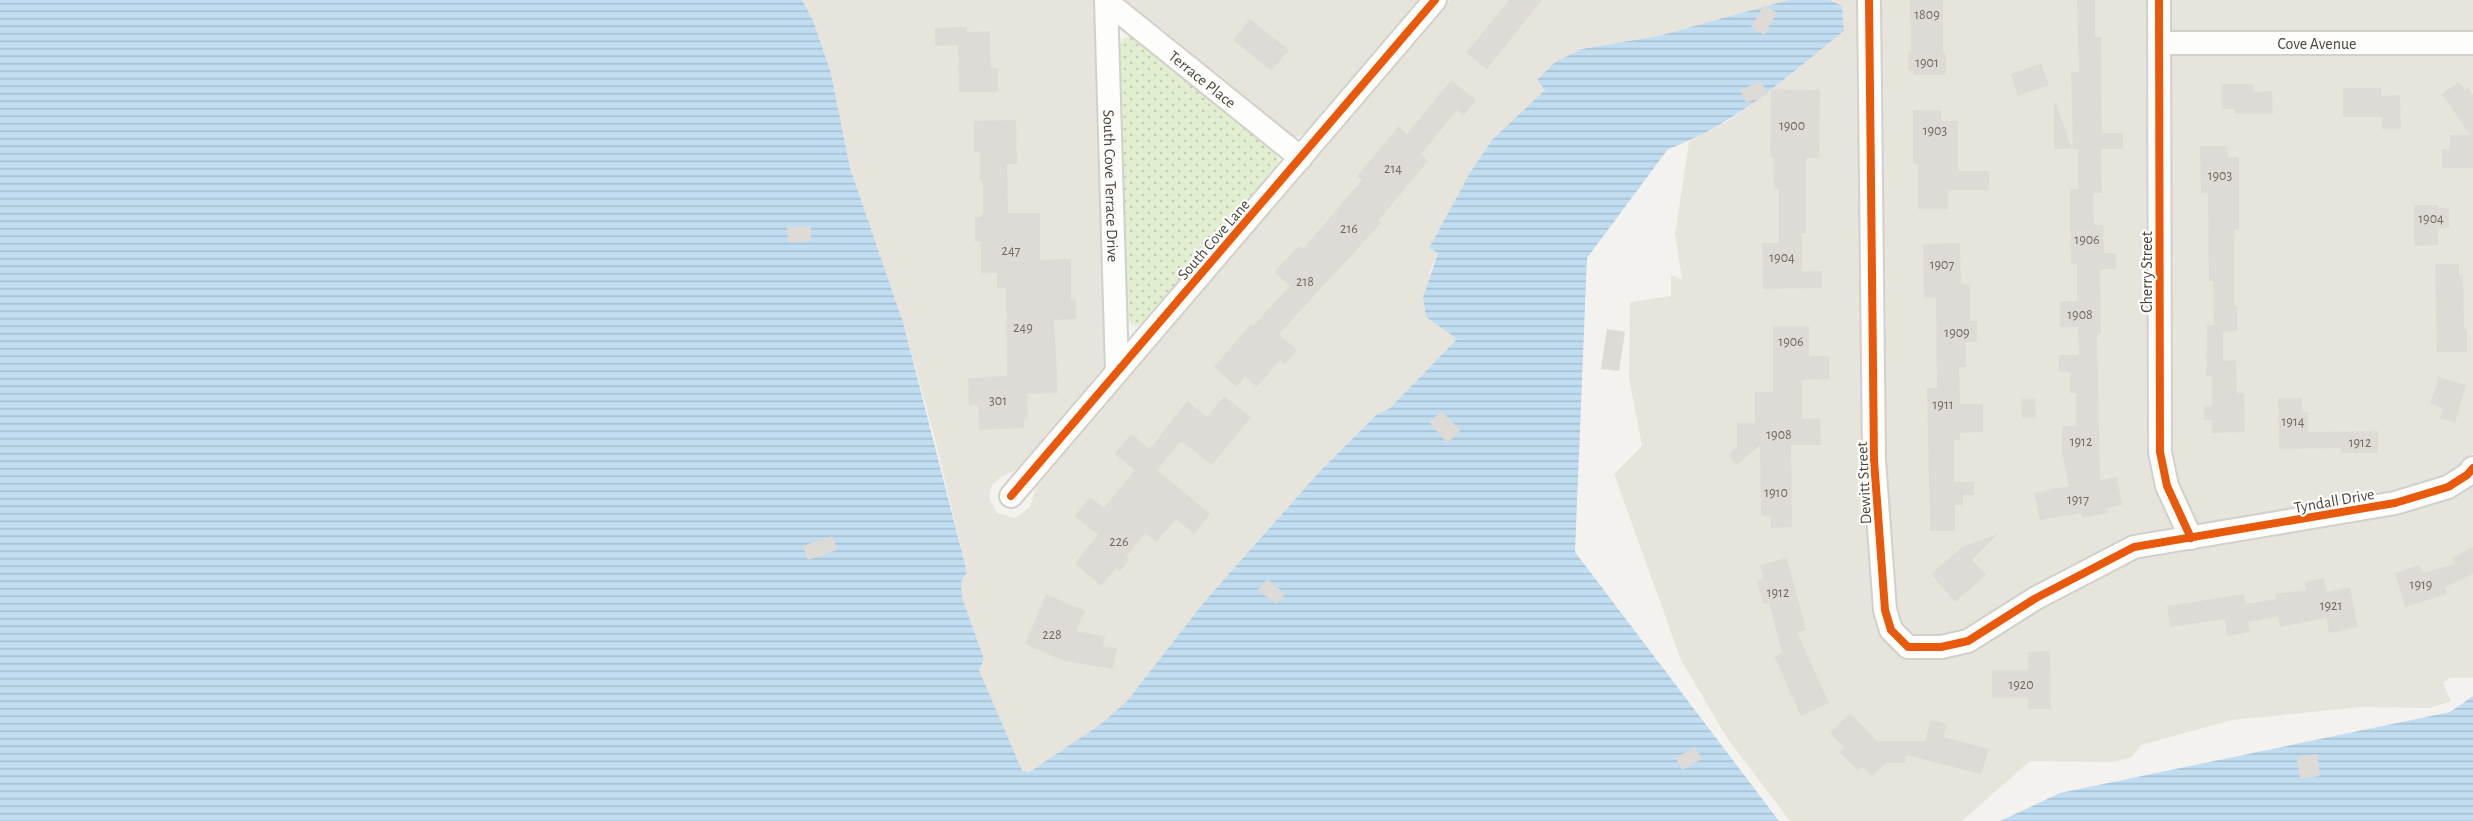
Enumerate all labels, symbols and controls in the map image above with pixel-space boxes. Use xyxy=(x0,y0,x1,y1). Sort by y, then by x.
house number: 1809 xyxy=(1914,8,1940,22)
street label: Cove Avenue xyxy=(2278,36,2356,52)
street label: Terrace Place xyxy=(1165,48,1239,111)
house number: 1901 xyxy=(1915,56,1939,70)
street label: South Cove Terrace Drive xyxy=(1100,109,1121,263)
house number: 1900 xyxy=(1779,119,1805,133)
house number: 1903 xyxy=(1923,124,1948,138)
house number: 214 xyxy=(1384,162,1402,176)
house number: 1903 xyxy=(2208,169,2233,183)
street label: South Cove Lane xyxy=(1175,196,1253,283)
house number: 1904 xyxy=(2418,212,2444,226)
house number: 216 xyxy=(1340,222,1358,236)
street label: Cherry Street xyxy=(2139,231,2156,313)
house number: 1906 xyxy=(2074,233,2100,247)
house number: 247 xyxy=(1002,244,1021,258)
house number: 1904 xyxy=(1769,251,1795,265)
house number: 1907 xyxy=(1930,258,1954,272)
house number: 218 xyxy=(1296,275,1314,289)
house number: 1908 xyxy=(2067,308,2093,322)
house number: 249 xyxy=(1013,321,1033,335)
house number: 1909 xyxy=(1944,326,1970,340)
house number: 1906 xyxy=(1778,335,1804,349)
house number: 301 xyxy=(989,394,1007,408)
house number: 1911 xyxy=(1932,398,1954,412)
house number: 1914 xyxy=(2282,415,2305,429)
house number: 1908 xyxy=(1766,428,1792,442)
house number: 1912 xyxy=(2070,435,2092,449)
house number: 1912 xyxy=(2349,436,2371,450)
street label: Dewitt Street xyxy=(1854,441,1874,525)
house number: 1910 xyxy=(1764,486,1788,500)
street label: Tyndall Drive xyxy=(2293,486,2376,517)
house number: 1917 xyxy=(2067,493,2089,507)
house number: 226 xyxy=(1109,535,1129,549)
house number: 1919 xyxy=(2410,578,2432,592)
house number: 1912 xyxy=(1767,586,1789,600)
house number: 1921 xyxy=(2320,599,2342,613)
house number: 228 xyxy=(1042,628,1062,642)
house number: 1920 xyxy=(2008,678,2034,692)

